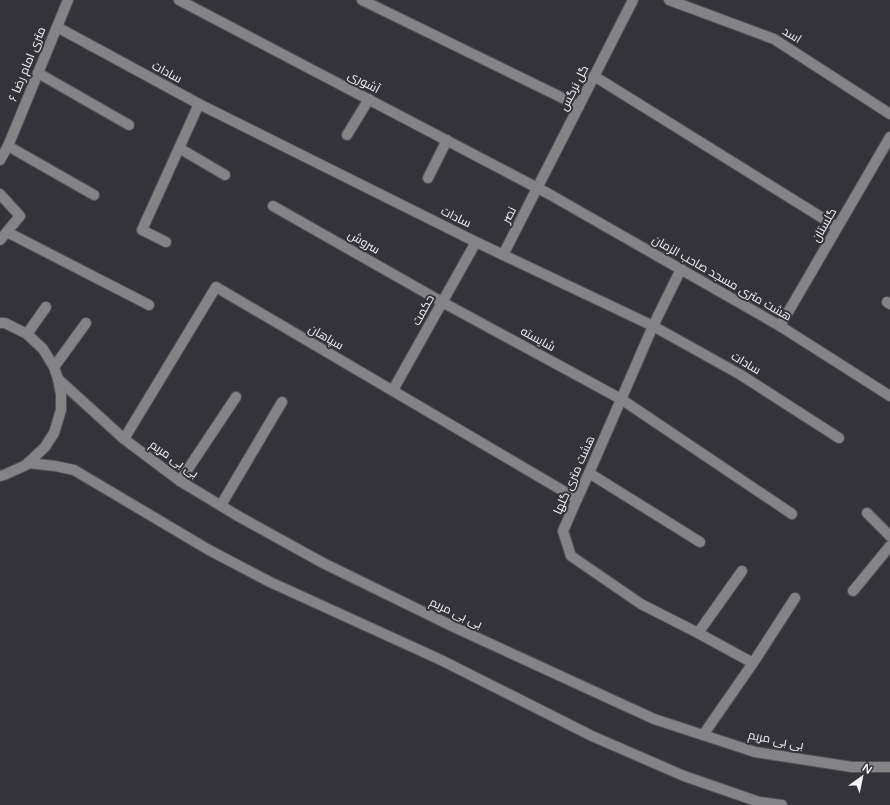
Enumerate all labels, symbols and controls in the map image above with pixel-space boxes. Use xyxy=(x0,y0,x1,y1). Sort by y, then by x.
street label: اسد xyxy=(780,24,804,46)
street label: ۶ متری امام رضا xyxy=(6,25,49,104)
street label: سادات xyxy=(150,58,184,86)
street label: گل نرگس xyxy=(557,63,591,113)
street label: آشوری xyxy=(346,68,383,97)
street label: سادات xyxy=(439,204,474,230)
street label: نصر xyxy=(499,204,519,226)
street label: گلستان xyxy=(809,205,839,245)
street label: سروش xyxy=(346,227,382,257)
street label: هشت متری مسجد صاحب الزمان xyxy=(650,232,794,324)
street label: حکمت xyxy=(409,292,437,328)
street label: سپاهان xyxy=(306,321,346,353)
street label: شایسته xyxy=(518,324,558,354)
street label: سادات xyxy=(729,349,763,377)
street label: هشت متری گلها xyxy=(550,433,598,517)
street label: بی بی مریم xyxy=(146,437,201,482)
street label: بی بی مریم xyxy=(427,595,484,632)
street label: بی بی مریم xyxy=(747,728,805,753)
north arrow xyxy=(842,757,882,797)
text: N xyxy=(860,761,874,777)

